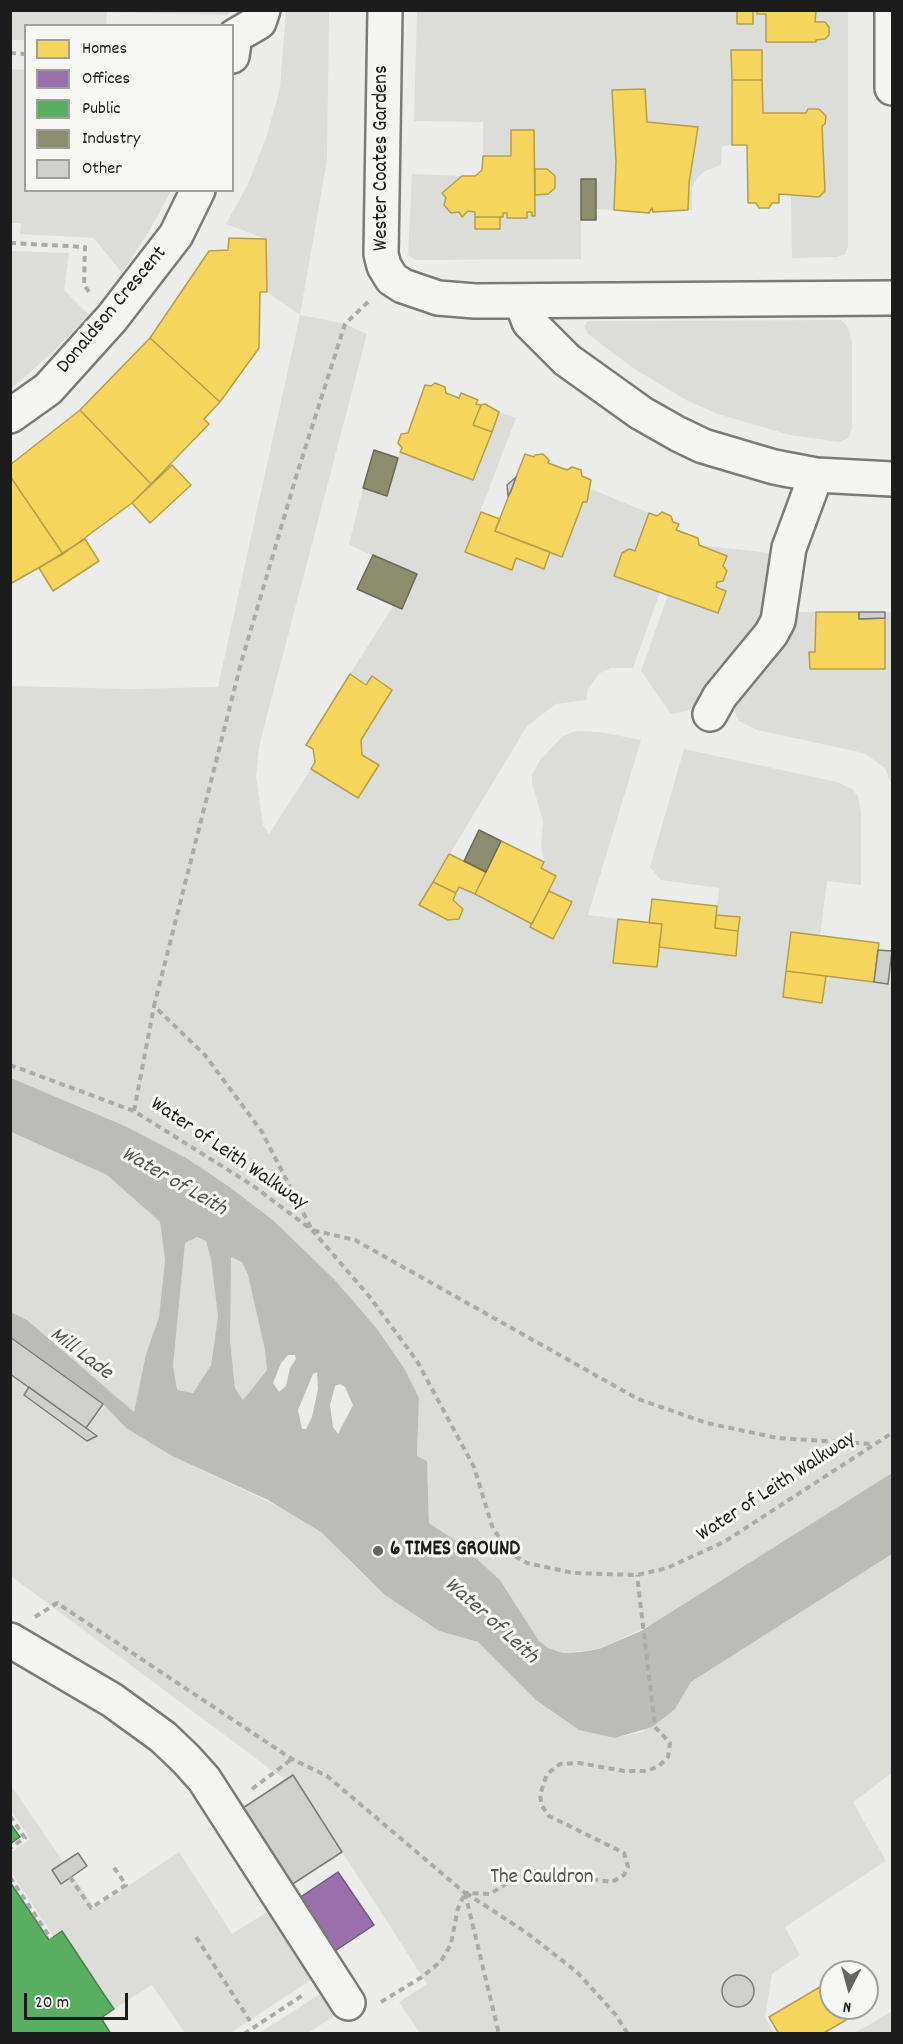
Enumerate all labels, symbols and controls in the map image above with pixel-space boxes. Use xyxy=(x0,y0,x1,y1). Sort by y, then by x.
legend xyxy=(24,24,234,192)
text: Homes xyxy=(82,37,127,62)
street label: Wester Coates Gardens xyxy=(370,65,396,251)
text: Offices xyxy=(82,67,130,92)
text: Public xyxy=(82,97,121,122)
text: Industry xyxy=(82,127,140,152)
text: Other xyxy=(82,157,122,182)
street label: Donaldson Crescent xyxy=(52,242,174,380)
street label: Water of Leith Walkway xyxy=(145,1093,311,1217)
water label: Water of Leith xyxy=(116,1142,230,1224)
water label: Mill Lade xyxy=(43,1323,117,1387)
street label: Water of Leith Walkway xyxy=(693,1427,861,1549)
place label: 6 TIMES GROUND xyxy=(390,1538,520,1564)
marker: 6 TIMES GROUND xyxy=(371,1544,385,1558)
water label: Water of Leith xyxy=(438,1573,542,1671)
park label: The Cauldron xyxy=(490,1866,594,1892)
north arrow xyxy=(819,1960,879,2020)
scale bar xyxy=(27,1981,130,2019)
text: 20 m xyxy=(35,1991,69,2016)
text: N xyxy=(842,1995,852,2018)

